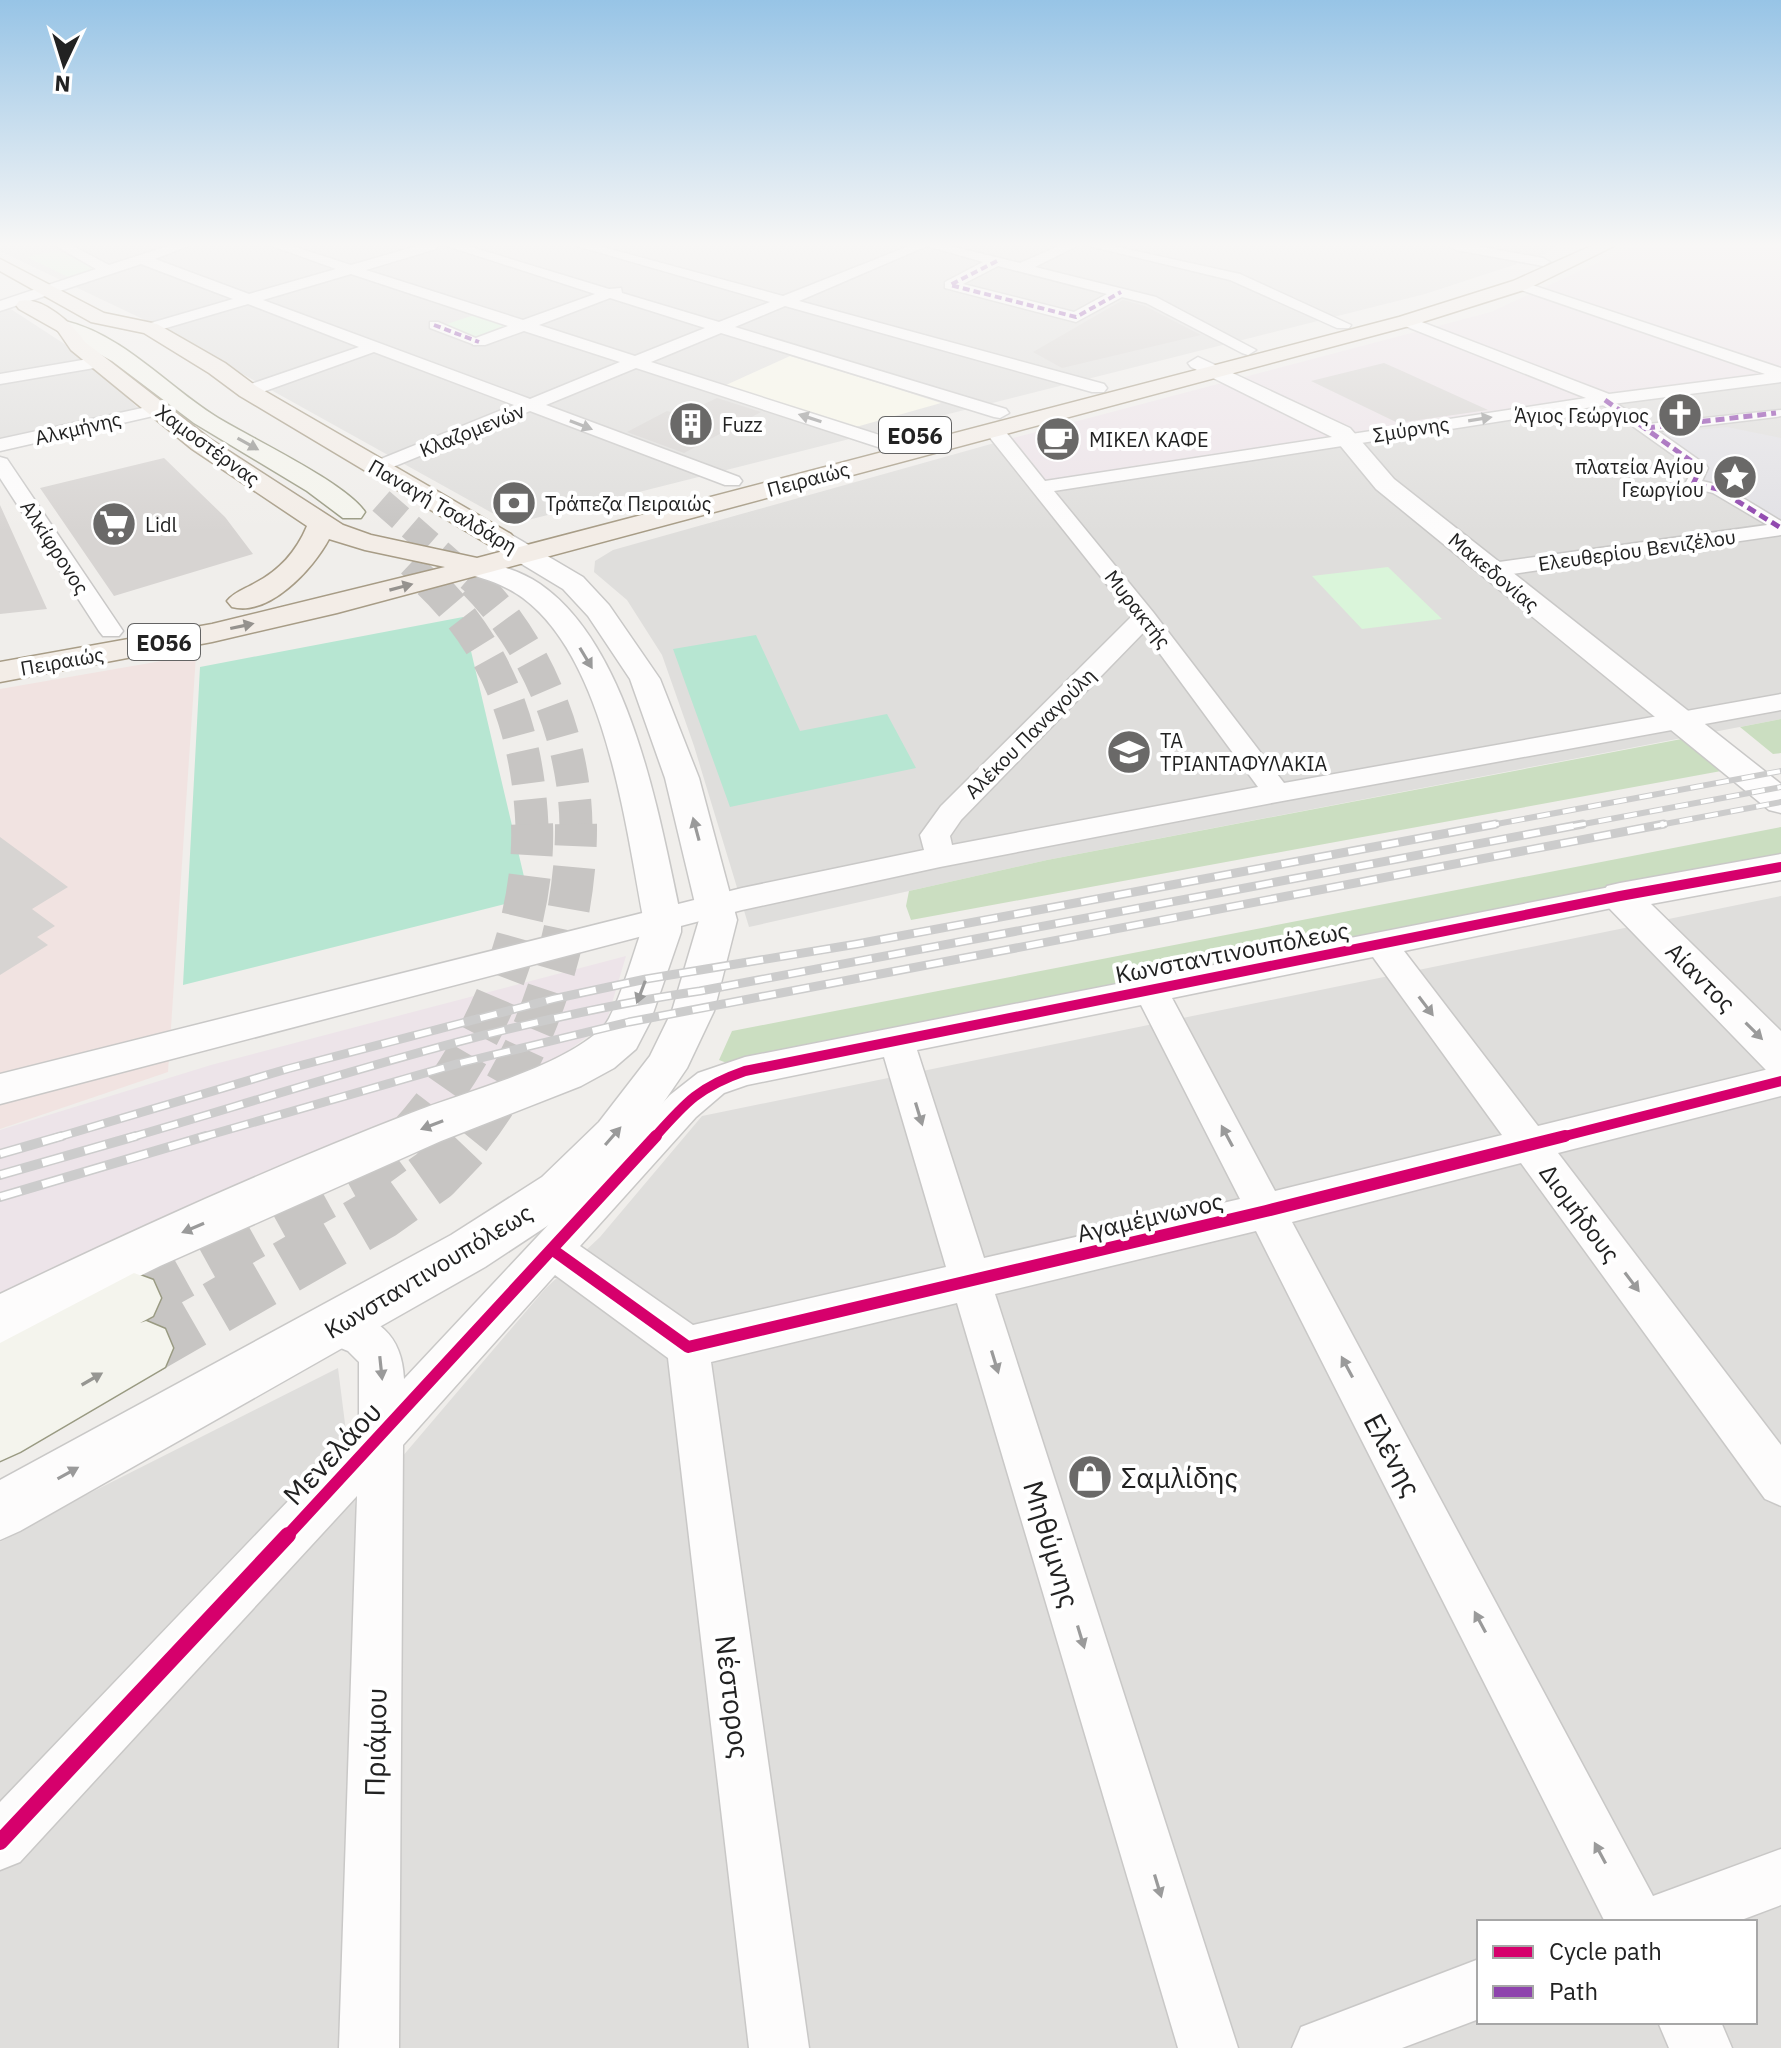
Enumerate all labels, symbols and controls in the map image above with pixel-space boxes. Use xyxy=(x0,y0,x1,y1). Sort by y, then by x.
north arrow xyxy=(24,24,104,104)
text: N xyxy=(54,69,72,99)
church icon: Άγιος Γεώργιος xyxy=(1656,391,1704,439)
street label: Κλαζομενών xyxy=(415,397,529,463)
street label: Χαμοστέρνας xyxy=(150,398,266,492)
building icon: Fuzz xyxy=(667,400,715,448)
place label: Άγιος Γεώργιος xyxy=(1514,402,1649,429)
street label: Αλκμήνης xyxy=(32,405,124,451)
street label: Σμύρνης xyxy=(1371,410,1451,448)
place label: Fuzz xyxy=(722,411,763,438)
one-way arrow xyxy=(798,412,822,424)
one-way arrow xyxy=(1468,412,1493,424)
cafe icon: ΜΙΚΕΛ ΚΑΦΕ xyxy=(1034,415,1082,463)
road number: ΕΟ56 xyxy=(879,417,951,453)
one-way arrow xyxy=(569,419,593,432)
place label: ΜΙΚΕΛ ΚΑΦΕ xyxy=(1089,426,1209,453)
one-way arrow xyxy=(237,437,259,451)
street label: Παναγή Τσαλδάρη xyxy=(364,453,522,559)
place label: πλατεία Αγίου Γεωργίου xyxy=(1575,453,1704,503)
place icon: πλατεία Αγίου Γεωργίου xyxy=(1711,453,1759,501)
street label: Πειραιώς xyxy=(764,455,852,503)
bank icon: Τράπεζα Πειραιώς xyxy=(490,479,538,527)
place label: Τράπεζα Πειραιώς xyxy=(545,490,711,517)
street label: Αλκίφρονος xyxy=(14,495,96,599)
supermarket icon: Lidl xyxy=(90,500,138,548)
place label: Lidl xyxy=(145,511,177,538)
street label: Ελευθερίου Βενιζέλου xyxy=(1536,523,1738,577)
street label: Μακεδονίας xyxy=(1443,526,1545,618)
street label: Μυρακτής xyxy=(1099,564,1177,654)
one-way arrow xyxy=(389,581,414,593)
one-way arrow xyxy=(229,620,254,632)
road number: ΕΟ56 xyxy=(128,624,200,660)
street label: Πειραιώς xyxy=(18,640,106,682)
one-way arrow xyxy=(579,647,593,669)
street label: Αλέκου Παναγούλη xyxy=(959,662,1101,804)
place label: ΤΑ ΤΡΙΑΝΤΑΦΥΛΑΚΙΑ xyxy=(1160,727,1328,777)
school or university icon: ΤΑ ΤΡΙΑΝΤΑΦΥΛΑΚΙΑ xyxy=(1105,728,1153,776)
one-way arrow xyxy=(689,817,701,842)
street label: Κωνσταντινουπόλεως xyxy=(1112,914,1352,990)
street label: Αίαντος xyxy=(1659,935,1743,1019)
one-way arrow xyxy=(634,980,647,1004)
one-way arrow xyxy=(1418,996,1434,1016)
one-way arrow xyxy=(1744,1021,1763,1040)
one-way arrow xyxy=(913,1102,926,1126)
one-way arrow xyxy=(420,1119,444,1132)
one-way arrow xyxy=(1220,1125,1233,1148)
one-way arrow xyxy=(604,1127,621,1147)
street label: Διομήδους xyxy=(1532,1157,1628,1269)
street label: Αγαμέμνωνος xyxy=(1074,1185,1226,1249)
street label: Κωνσταντινουπόλεως xyxy=(318,1196,538,1346)
one-way arrow xyxy=(181,1222,205,1235)
one-way arrow xyxy=(1623,1272,1639,1292)
one-way arrow xyxy=(990,1351,1002,1375)
one-way arrow xyxy=(1340,1355,1353,1378)
one-way arrow xyxy=(374,1356,387,1381)
one-way arrow xyxy=(81,1372,103,1386)
street label: Μενελάου xyxy=(274,1393,390,1513)
street label: Ελένης xyxy=(1356,1407,1430,1503)
shop icon: Σαμλίδης xyxy=(1066,1453,1114,1501)
place label: Σαμλίδης xyxy=(1121,1459,1238,1496)
one-way arrow xyxy=(57,1466,79,1480)
street label: Μηθύμνης xyxy=(1015,1476,1089,1612)
one-way arrow xyxy=(1473,1611,1487,1634)
one-way arrow xyxy=(1075,1626,1088,1650)
street label: Νέστορος xyxy=(707,1633,759,1761)
street label: Πριάμου xyxy=(356,1687,394,1797)
one-way arrow xyxy=(1594,1841,1607,1864)
one-way arrow xyxy=(1152,1874,1164,1898)
legend xyxy=(1477,1920,1757,2024)
text: Cycle path xyxy=(1549,1935,1662,1967)
text: Path xyxy=(1549,1975,1598,2007)

